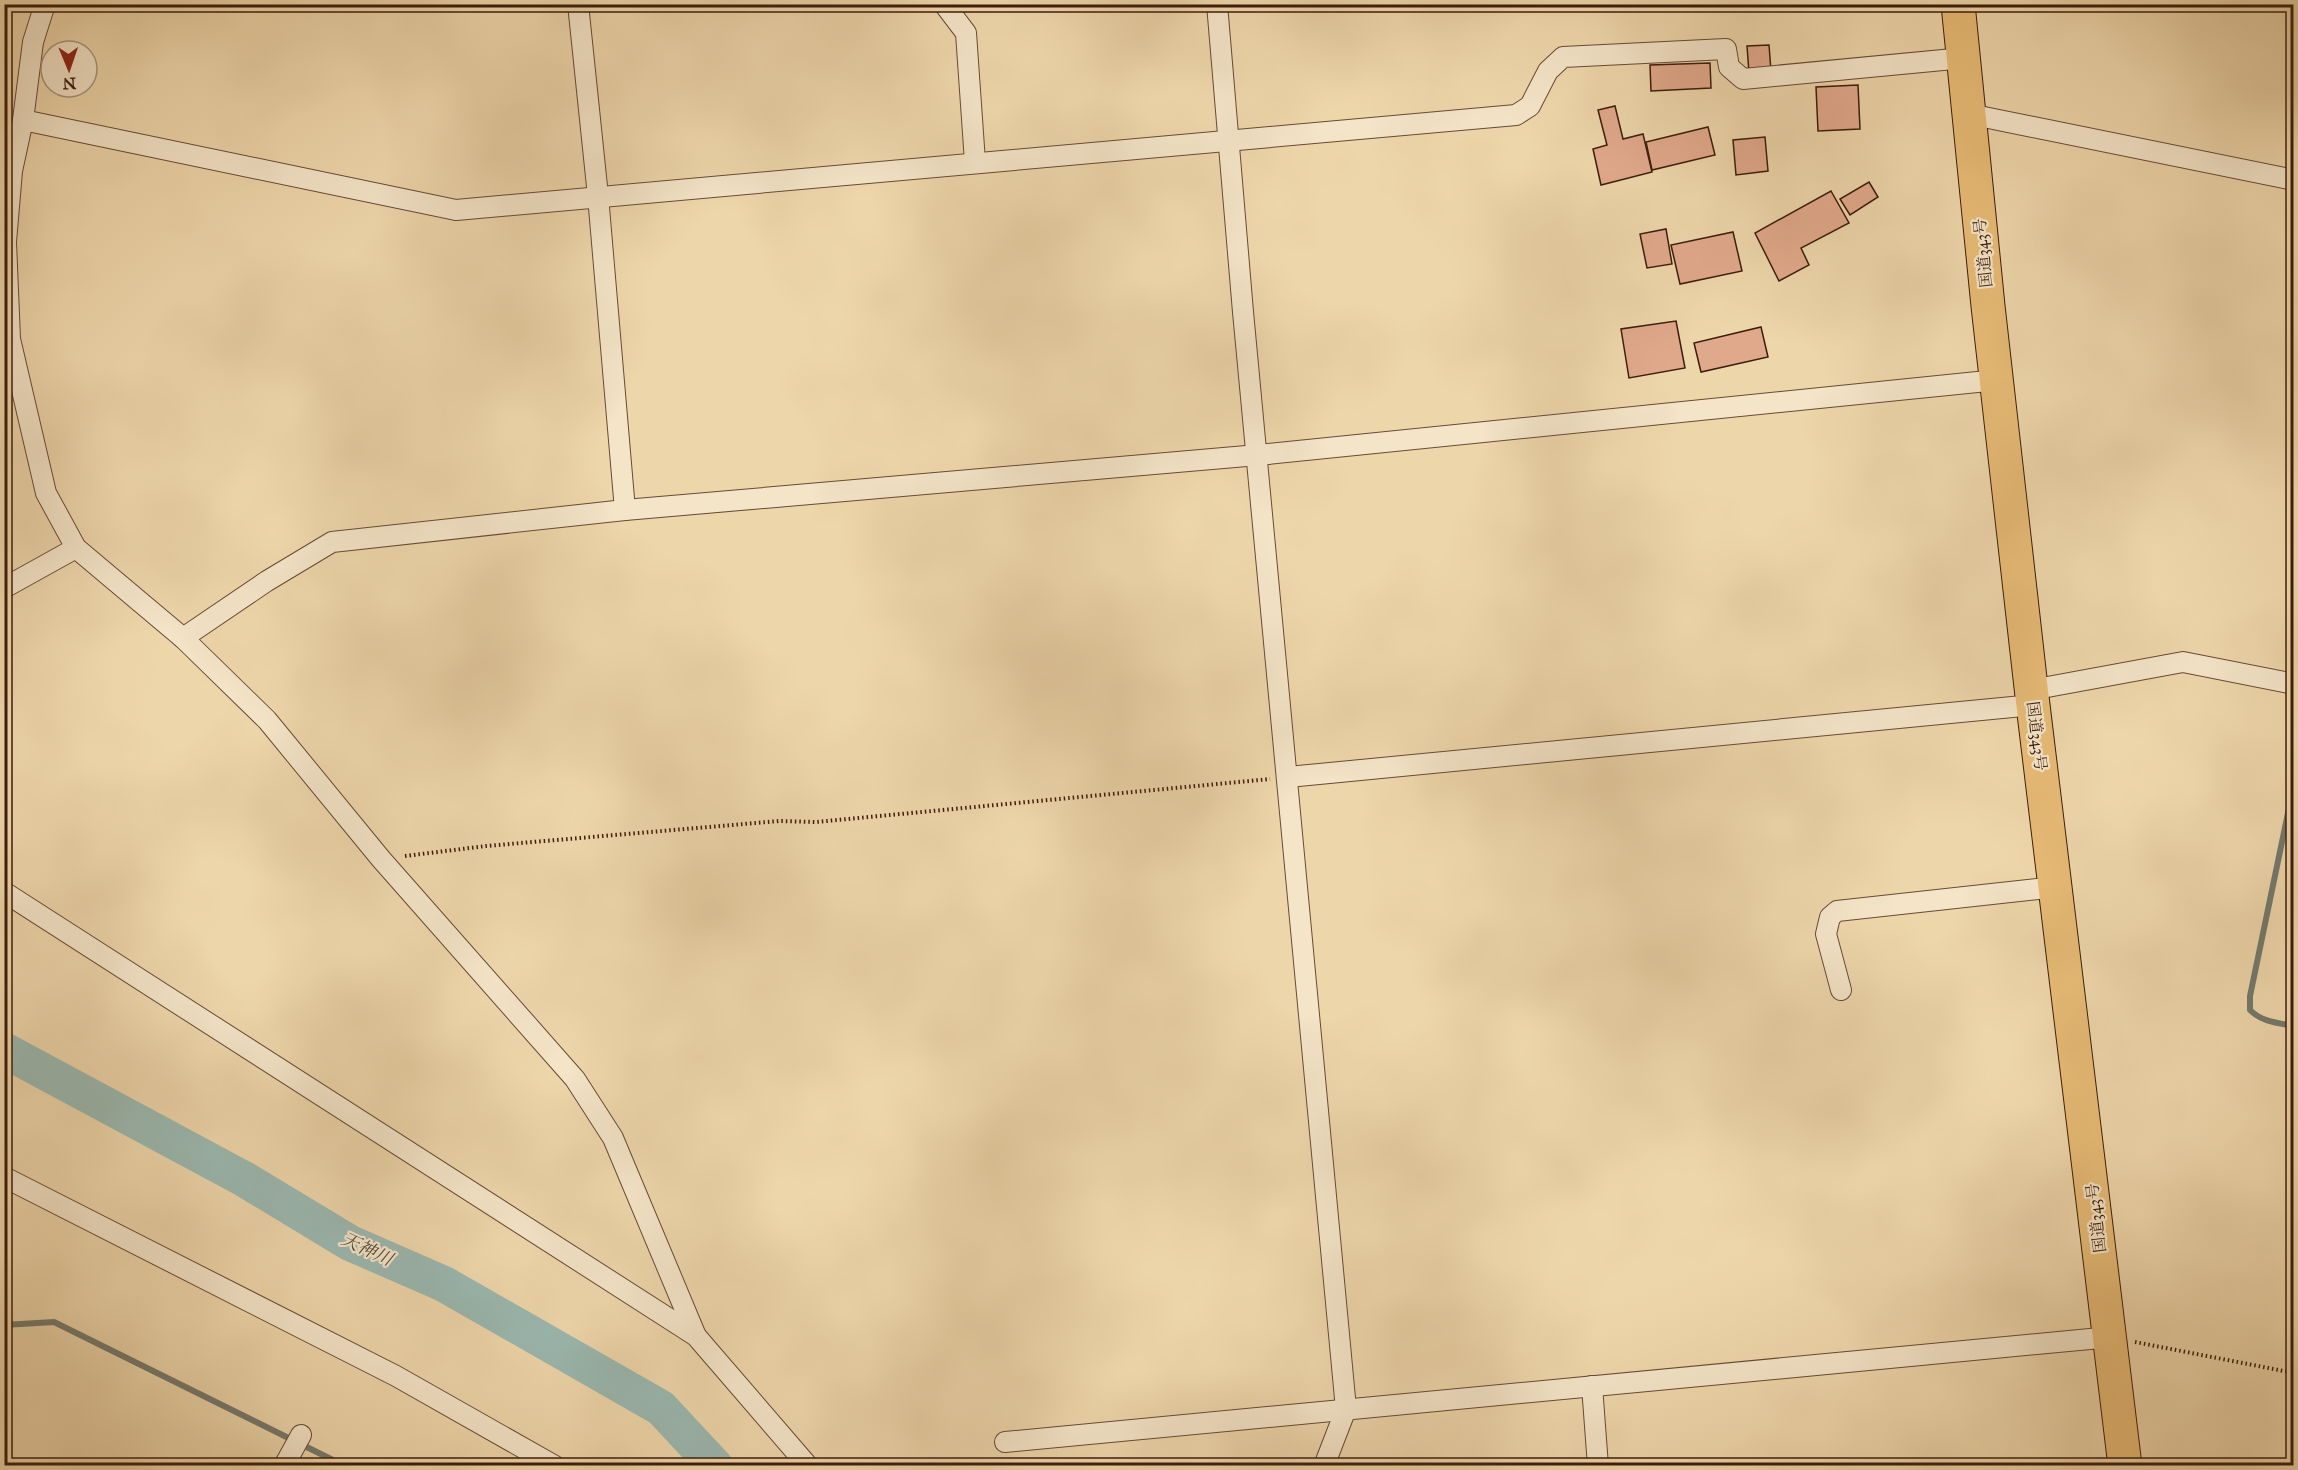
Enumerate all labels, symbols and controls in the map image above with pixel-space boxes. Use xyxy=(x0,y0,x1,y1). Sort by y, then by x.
north arrow xyxy=(39,39,99,99)
text: N xyxy=(62,74,77,93)
street label: 国道343号 xyxy=(1970,217,1996,289)
street label: 国道343号 xyxy=(2023,700,2051,772)
street label: 国道343号 xyxy=(2082,1182,2110,1254)
water label: 天神川 xyxy=(338,1228,398,1271)

